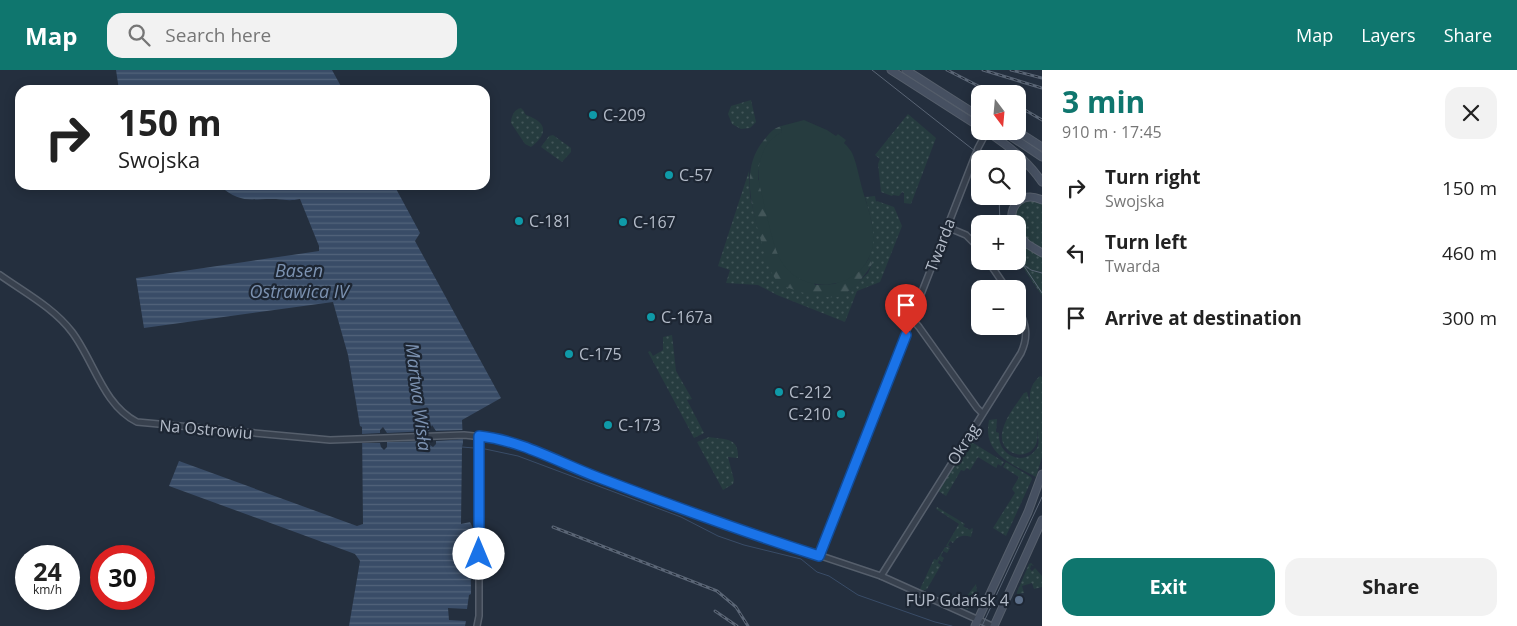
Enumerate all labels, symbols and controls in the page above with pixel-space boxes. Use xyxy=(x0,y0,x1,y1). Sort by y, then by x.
search box xyxy=(107,13,457,58)
text: Map xyxy=(25,19,77,52)
icon: search xyxy=(125,21,153,49)
text: Search here xyxy=(165,22,271,48)
text: Map xyxy=(1296,23,1333,47)
text: Layers xyxy=(1361,23,1416,47)
text: Share xyxy=(1444,23,1492,47)
text: 3 min xyxy=(1062,81,1145,122)
north arrow xyxy=(971,85,1026,140)
map controls xyxy=(971,85,1026,335)
button: close xyxy=(1445,87,1497,139)
text: 150 m xyxy=(118,99,222,146)
place label: C-209 xyxy=(603,104,646,126)
icon: right xyxy=(35,105,100,170)
marker: C-209 xyxy=(587,109,599,121)
text: 910 m · 17:45 xyxy=(1062,121,1162,143)
text: Swojska xyxy=(118,144,200,174)
button: search xyxy=(971,150,1026,205)
place label: C-57 xyxy=(679,164,713,186)
text: Turn right xyxy=(1105,164,1200,190)
marker: C-57 xyxy=(663,169,675,181)
icon: right xyxy=(1062,174,1090,202)
text: 150 m xyxy=(1442,175,1497,201)
text: Swojska xyxy=(1105,190,1165,212)
place label: C-181 xyxy=(529,210,572,232)
place label: C-167 xyxy=(633,211,676,233)
marker: C-181 xyxy=(513,215,525,227)
street label: Twarda xyxy=(920,215,960,275)
button: + xyxy=(971,215,1026,270)
marker: C-167 xyxy=(617,216,629,228)
text: Turn left xyxy=(1105,229,1187,255)
icon: left xyxy=(1062,239,1090,267)
text: 460 m xyxy=(1442,240,1497,266)
text: Twarda xyxy=(1105,255,1160,277)
water label: Basen Ostrawica IV xyxy=(249,258,351,303)
button: − xyxy=(971,280,1026,335)
pin xyxy=(885,284,927,335)
icon: arrive xyxy=(892,291,920,319)
icon: arrive xyxy=(1062,304,1090,332)
text: Arrive at destination xyxy=(1105,305,1302,331)
text: 300 m xyxy=(1442,305,1497,331)
place label: C-167a xyxy=(661,306,713,328)
marker: C-167a xyxy=(645,311,657,323)
water label: Martwa Wisła xyxy=(400,342,438,452)
place label: C-175 xyxy=(579,343,622,365)
marker: C-175 xyxy=(563,348,575,360)
place label: C-212 xyxy=(789,381,832,403)
marker: C-212 xyxy=(773,386,785,398)
place label: C-210 xyxy=(788,403,831,425)
marker: C-210 xyxy=(835,408,847,420)
street label: Na Ostrowiu xyxy=(159,414,253,444)
place label: C-173 xyxy=(618,414,661,436)
marker: C-173 xyxy=(602,419,614,431)
street label: Okrąg xyxy=(942,419,984,469)
position arrow xyxy=(452,527,504,579)
speed limit sign: 30 xyxy=(90,545,155,610)
text: 24 xyxy=(33,554,62,588)
button: Exit xyxy=(1062,558,1275,616)
button: Share xyxy=(1285,558,1497,616)
text: km/h xyxy=(33,581,62,598)
place label: FUP Gdańsk 4 xyxy=(906,589,1009,611)
marker: FUP Gdańsk 4 xyxy=(1013,594,1025,606)

